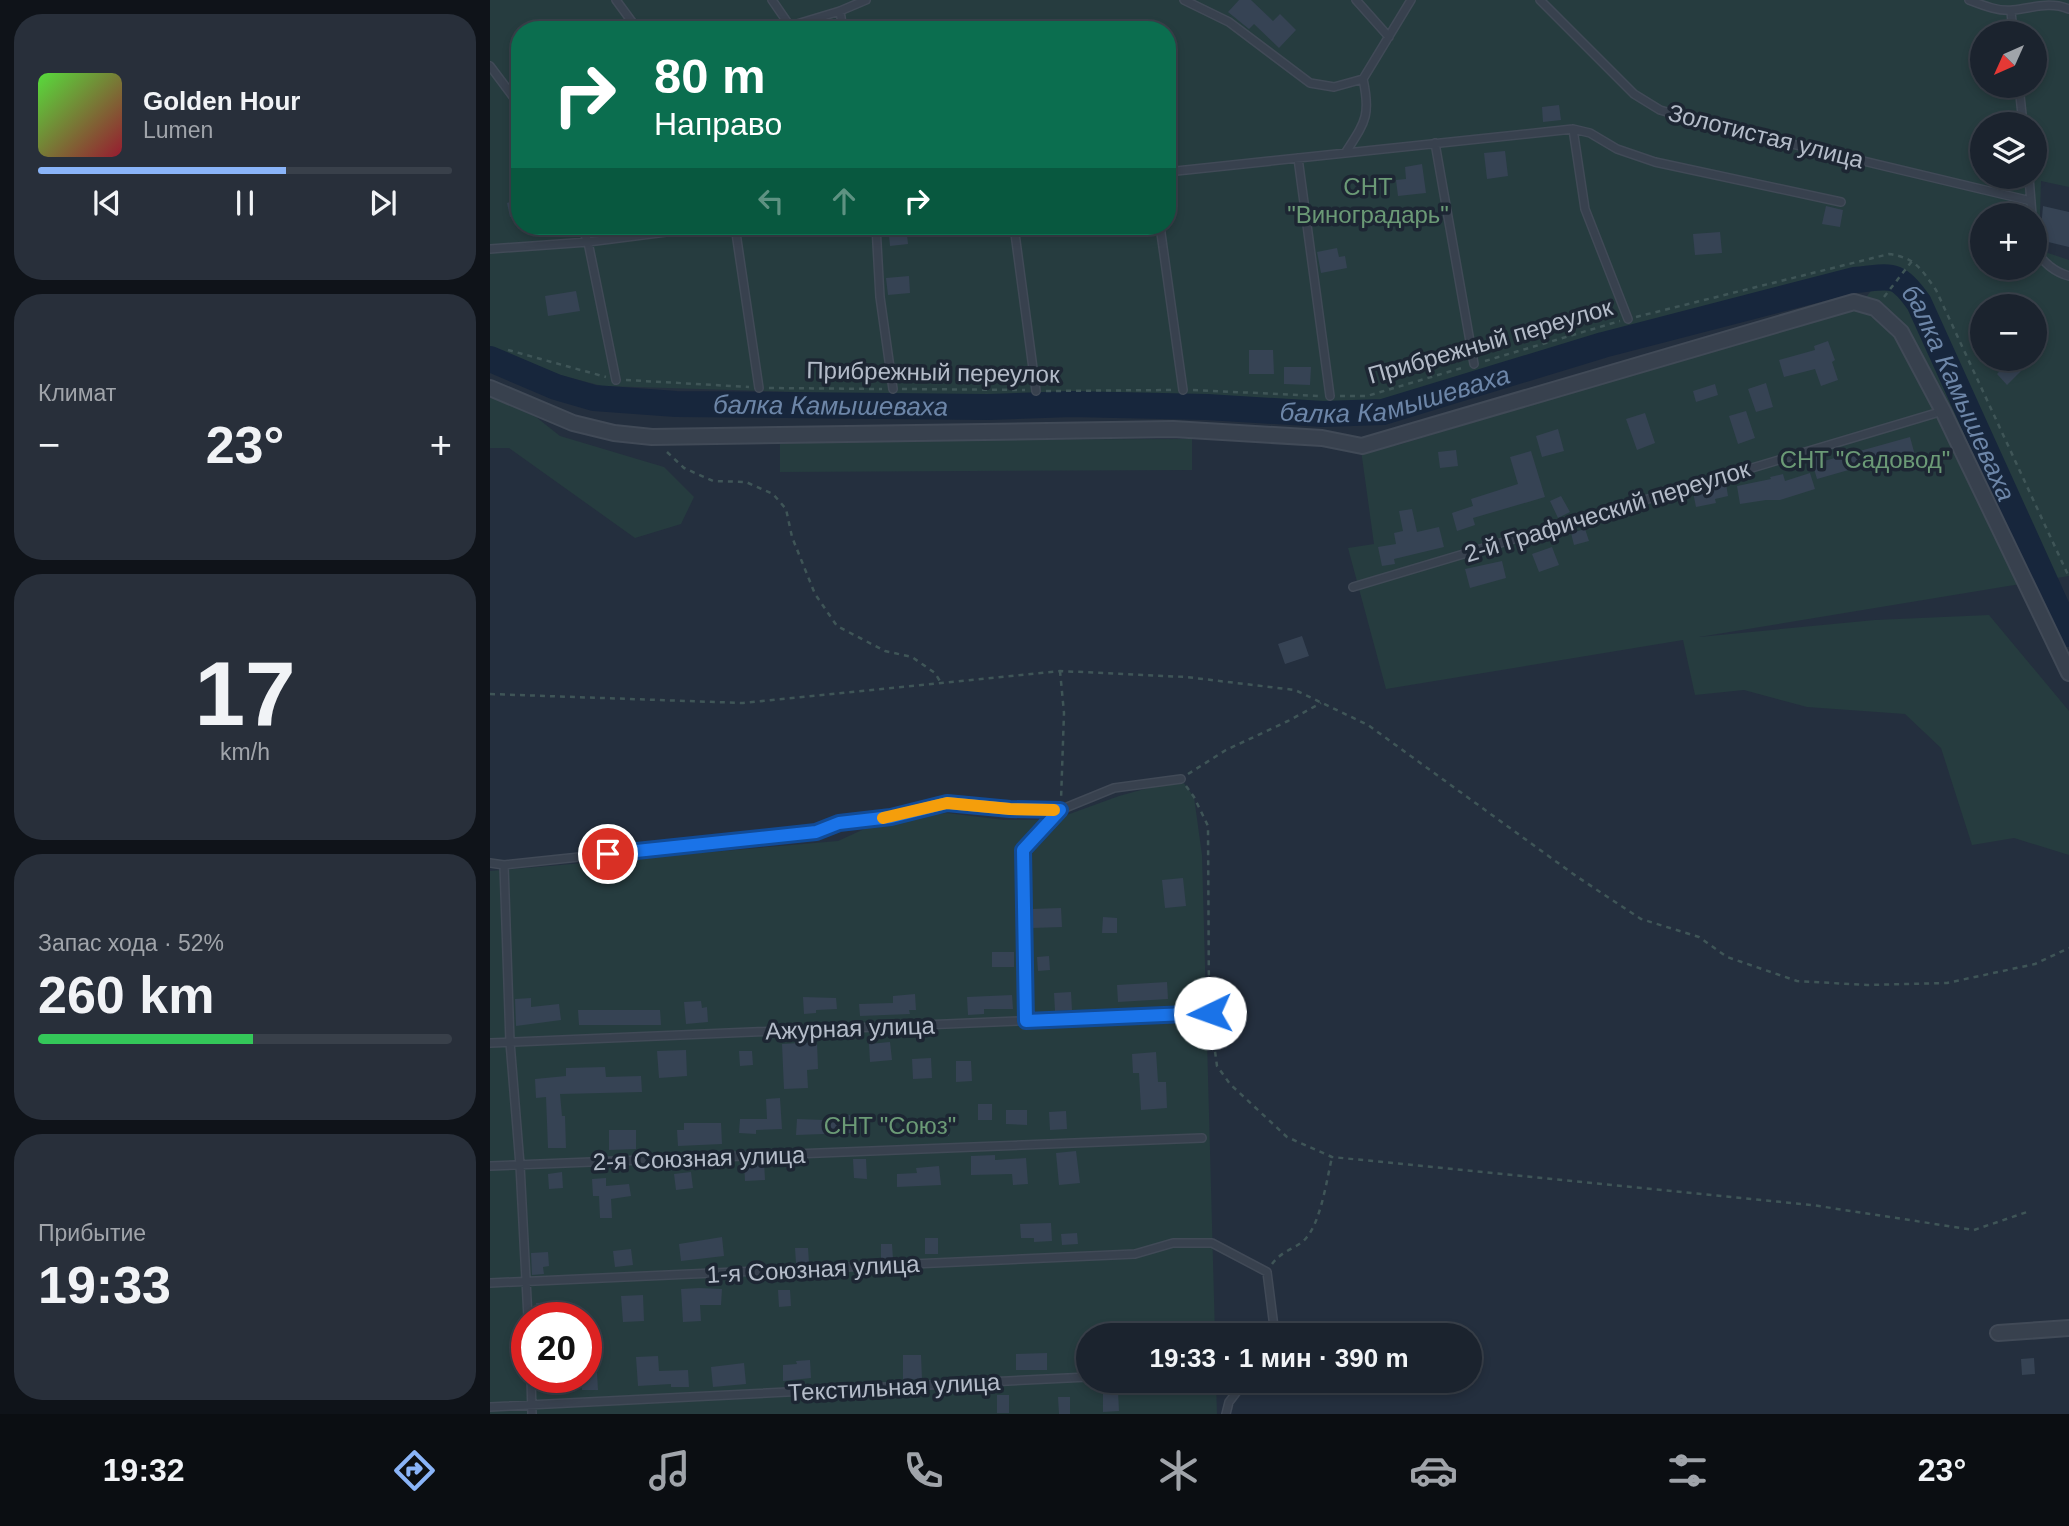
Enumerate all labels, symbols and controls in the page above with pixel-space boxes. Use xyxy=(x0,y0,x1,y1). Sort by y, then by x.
north arrow xyxy=(1970,21,2048,98)
map controls xyxy=(1970,21,2047,371)
icon: right xyxy=(539,49,630,140)
text: 80 m xyxy=(654,49,766,103)
text: Golden Hour xyxy=(143,86,300,116)
street label: Золотистая улица xyxy=(1665,99,1867,174)
text: Направо xyxy=(654,106,782,142)
button: layers xyxy=(1970,112,2047,189)
text: Lumen xyxy=(143,117,213,143)
park label: СНТ "Виноградарь" xyxy=(1287,173,1449,228)
icon: left xyxy=(752,182,790,220)
icon: ahead xyxy=(825,182,863,220)
icon: right xyxy=(898,182,936,220)
icon: previous xyxy=(88,184,126,222)
icon: pause xyxy=(226,184,264,222)
icon: next xyxy=(364,184,402,222)
button: + xyxy=(1970,203,2047,280)
water label: балка Камышеваха xyxy=(1896,278,2022,506)
street label: Прибрежный переулок xyxy=(1365,293,1616,389)
button: − xyxy=(1970,294,2047,371)
street label: Прибрежный переулок xyxy=(806,356,1060,388)
water label: балка Камышеваха xyxy=(1279,359,1513,429)
text: Климат xyxy=(38,380,116,406)
water label: балка Камышеваха xyxy=(713,389,948,422)
text: 23° xyxy=(206,416,284,474)
text: − xyxy=(38,424,60,466)
text: + xyxy=(430,424,452,466)
park label: СНТ "Садовод" xyxy=(1780,446,1950,473)
street label: 2-й Графический переулок xyxy=(1461,455,1753,567)
text: 17 xyxy=(194,643,296,744)
text: km/h xyxy=(220,739,270,765)
pin xyxy=(578,824,638,884)
icon: arrive xyxy=(589,835,627,873)
text: Запас хода · 52% xyxy=(38,930,224,956)
text: 260 km xyxy=(38,966,214,1024)
position arrow xyxy=(1173,976,1247,1050)
street label: Ажурная улица xyxy=(765,1012,936,1044)
park label: СНТ "Союз" xyxy=(824,1112,956,1139)
street label: 2-я Союзная улица xyxy=(592,1141,807,1175)
text: Прибытие xyxy=(38,1220,146,1246)
street label: 1-я Союзная улица xyxy=(706,1250,921,1288)
text: 19:33 xyxy=(38,1256,171,1314)
speed limit sign: 20 xyxy=(511,1302,602,1393)
text: 19:33 · 1 мин · 390 m xyxy=(1149,1343,1409,1373)
street label: Текстильная улица xyxy=(787,1368,1002,1406)
icon: directions xyxy=(390,1446,439,1495)
icon: music xyxy=(645,1446,694,1495)
icon: phone xyxy=(899,1446,948,1495)
icon: climate xyxy=(1154,1446,1203,1495)
icon: car xyxy=(1409,1446,1458,1495)
icon: filters xyxy=(1663,1446,1712,1495)
text: 19:32 xyxy=(103,1452,185,1488)
text: 23° xyxy=(1918,1452,1966,1488)

